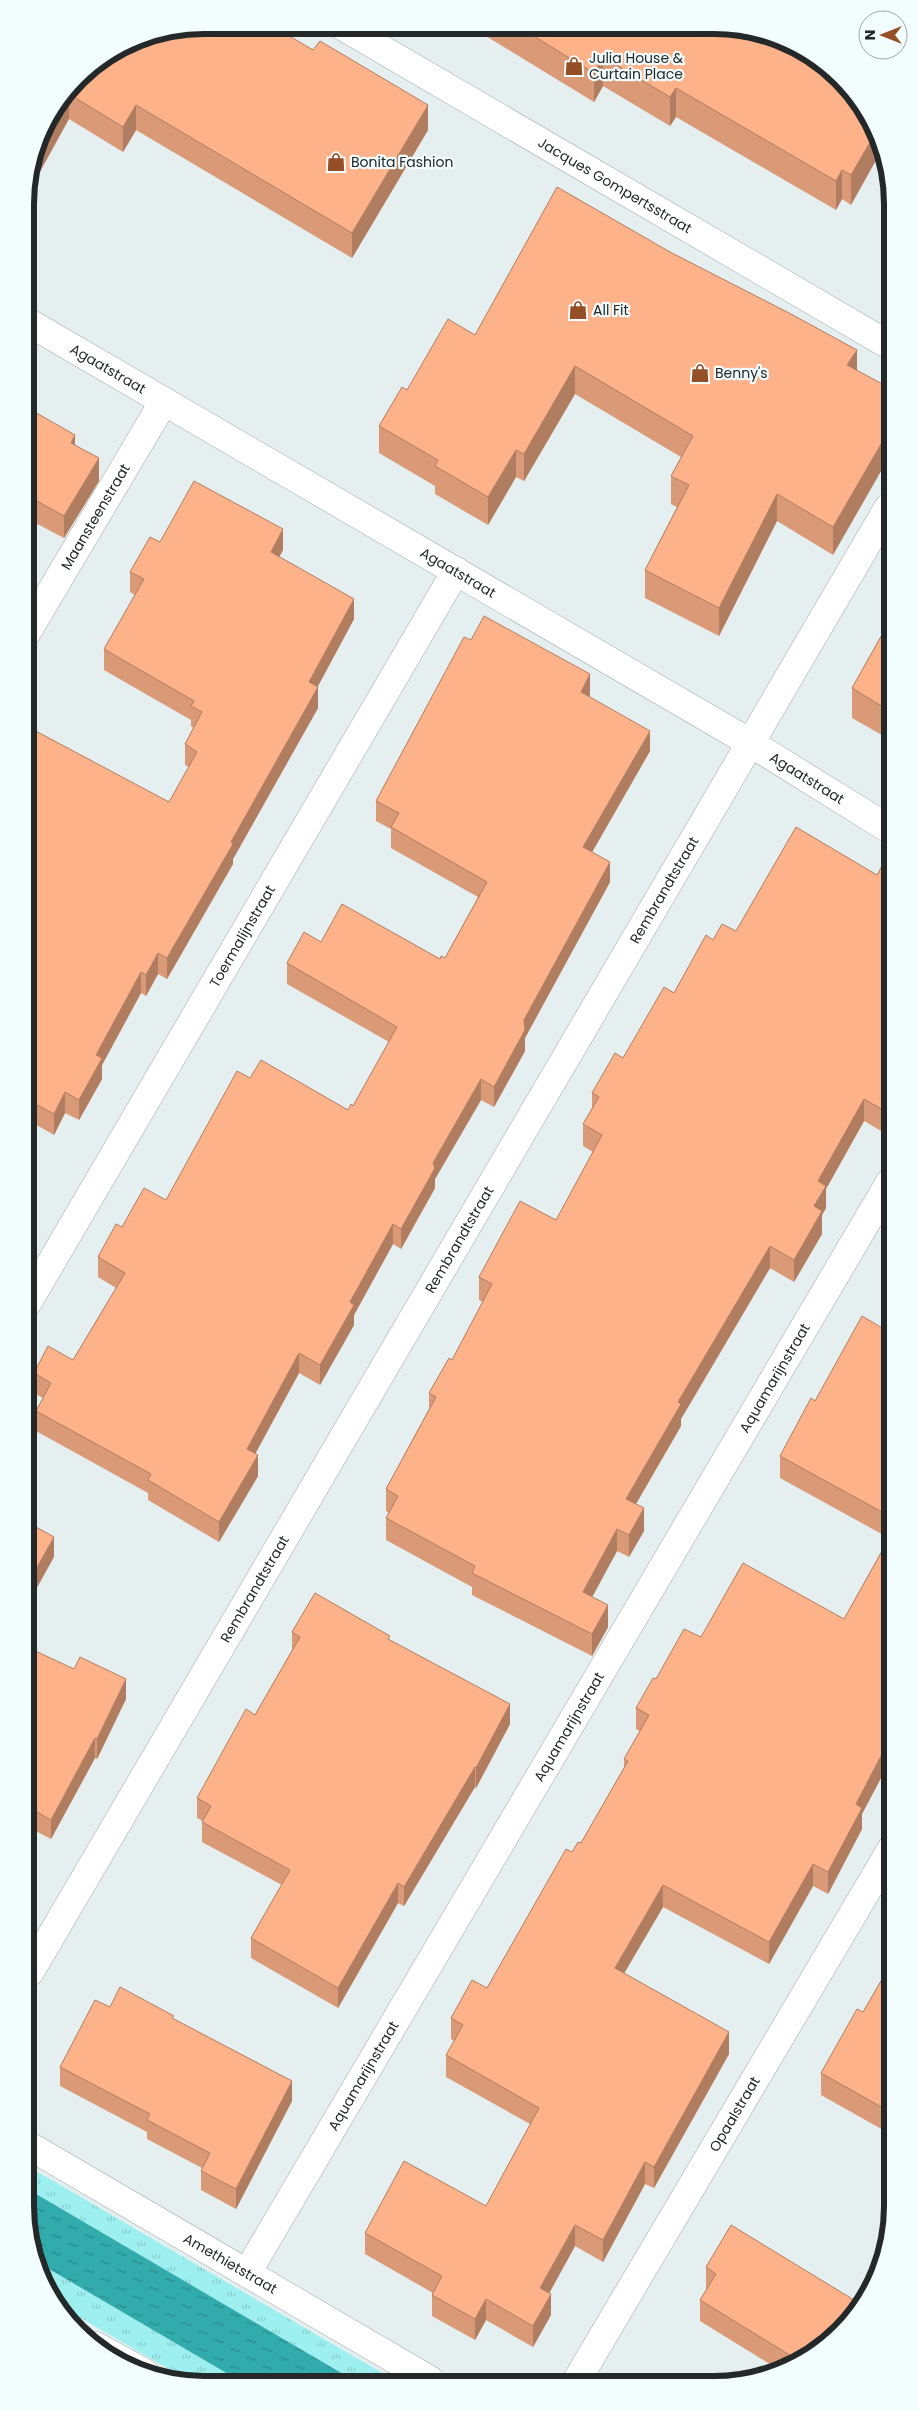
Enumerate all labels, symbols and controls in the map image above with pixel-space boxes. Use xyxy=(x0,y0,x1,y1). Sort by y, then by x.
north arrow xyxy=(858,10,908,60)
text: N xyxy=(860,30,880,40)
place label: Julia House & Curtain Place xyxy=(589,48,684,84)
shop icon: Julia House & Curtain Place xyxy=(563,55,585,77)
street label: Jacques Gompertsstraat xyxy=(534,132,696,238)
shop icon: Bonita Fashion xyxy=(325,151,347,173)
place label: Bonita Fashion xyxy=(351,152,453,172)
shop icon: All Fit xyxy=(567,299,589,321)
place label: All Fit xyxy=(593,300,629,320)
street label: Agaatstraat xyxy=(66,339,150,399)
shop icon: Benny's xyxy=(689,362,711,384)
place label: Benny's xyxy=(715,363,768,383)
street label: Maansteenstraat xyxy=(56,460,135,574)
street label: Agaatstraat xyxy=(416,543,500,603)
street label: Agaatstraat xyxy=(766,747,848,809)
street label: Rembrandtstraat xyxy=(625,833,703,947)
street label: Toermalijnstraat xyxy=(204,881,280,991)
street label: Rembrandtstraat xyxy=(420,1182,499,1297)
street label: Aquamarijnstraat xyxy=(734,1319,815,1436)
street label: Rembrandtstraat xyxy=(215,1532,294,1646)
street label: Aquamarijnstraat xyxy=(529,1668,609,1785)
street label: Aquamarijnstraat xyxy=(323,2017,403,2134)
street label: Opaalstraat xyxy=(704,2073,765,2156)
street label: Amethietstraat xyxy=(180,2228,281,2299)

